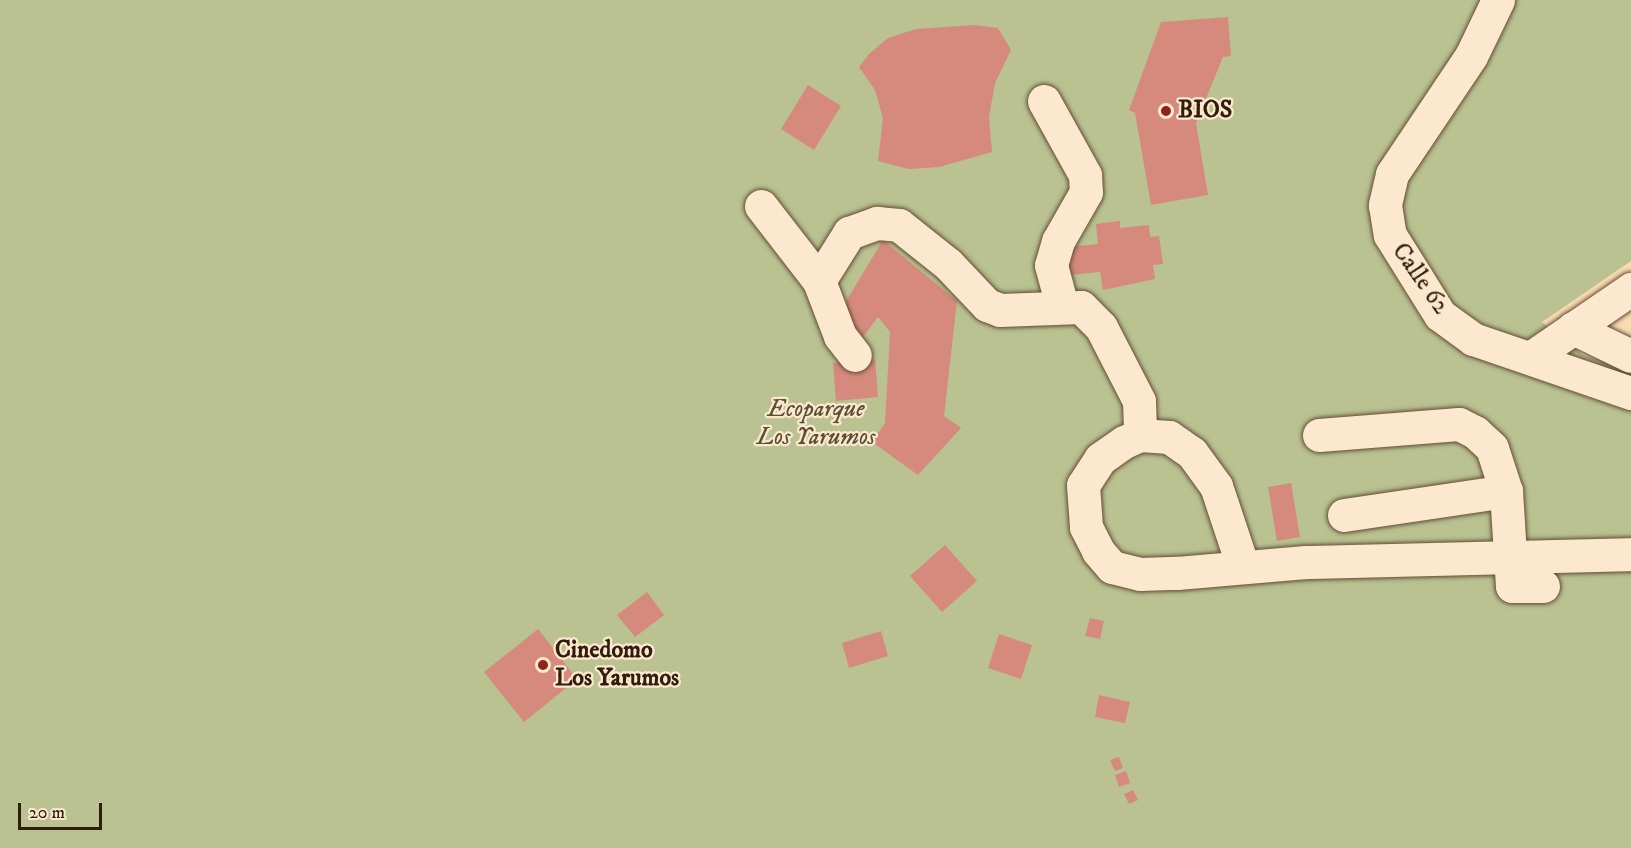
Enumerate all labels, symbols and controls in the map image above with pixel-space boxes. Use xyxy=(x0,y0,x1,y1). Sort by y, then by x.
place label: BIOS xyxy=(1178,97,1232,125)
marker: BIOS xyxy=(1159,104,1173,118)
street label: Calle 62 xyxy=(1385,238,1455,320)
park label: Ecoparque Los Yarumos xyxy=(757,396,875,452)
place label: Cinedomo Los Yarumos xyxy=(555,637,679,693)
marker: Cinedomo Los Yarumos xyxy=(536,658,550,672)
scale bar xyxy=(21,791,105,829)
text: 20 m xyxy=(29,802,65,824)

